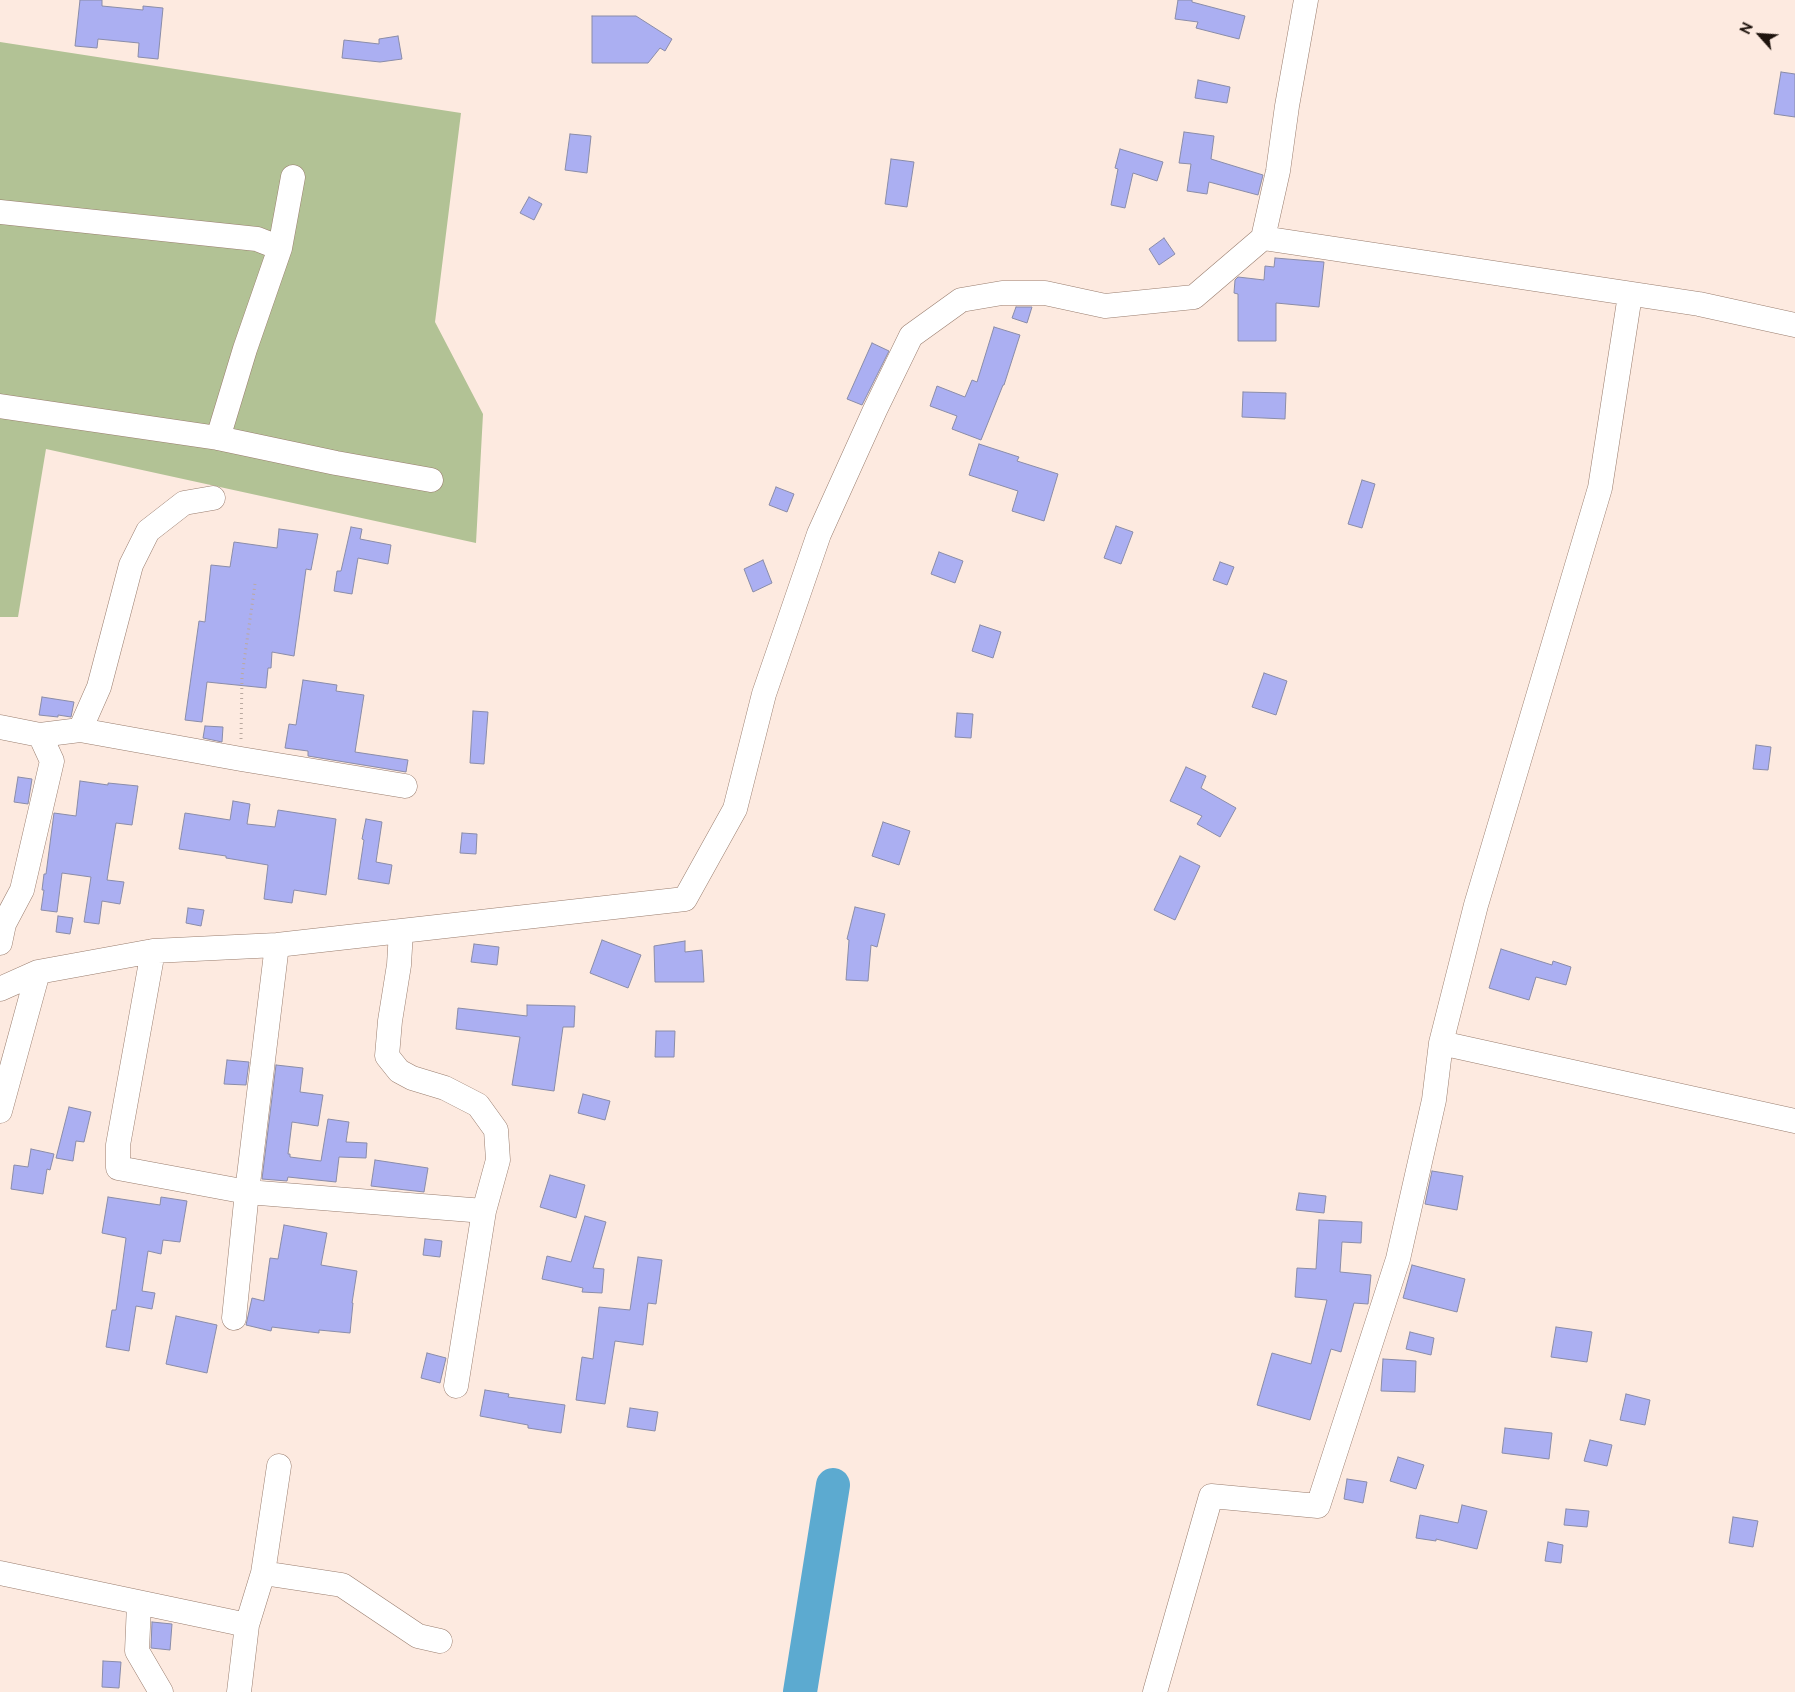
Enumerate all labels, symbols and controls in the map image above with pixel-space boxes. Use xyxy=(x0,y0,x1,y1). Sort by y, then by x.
north arrow xyxy=(1735,10,1785,60)
text: N xyxy=(1737,20,1756,37)

